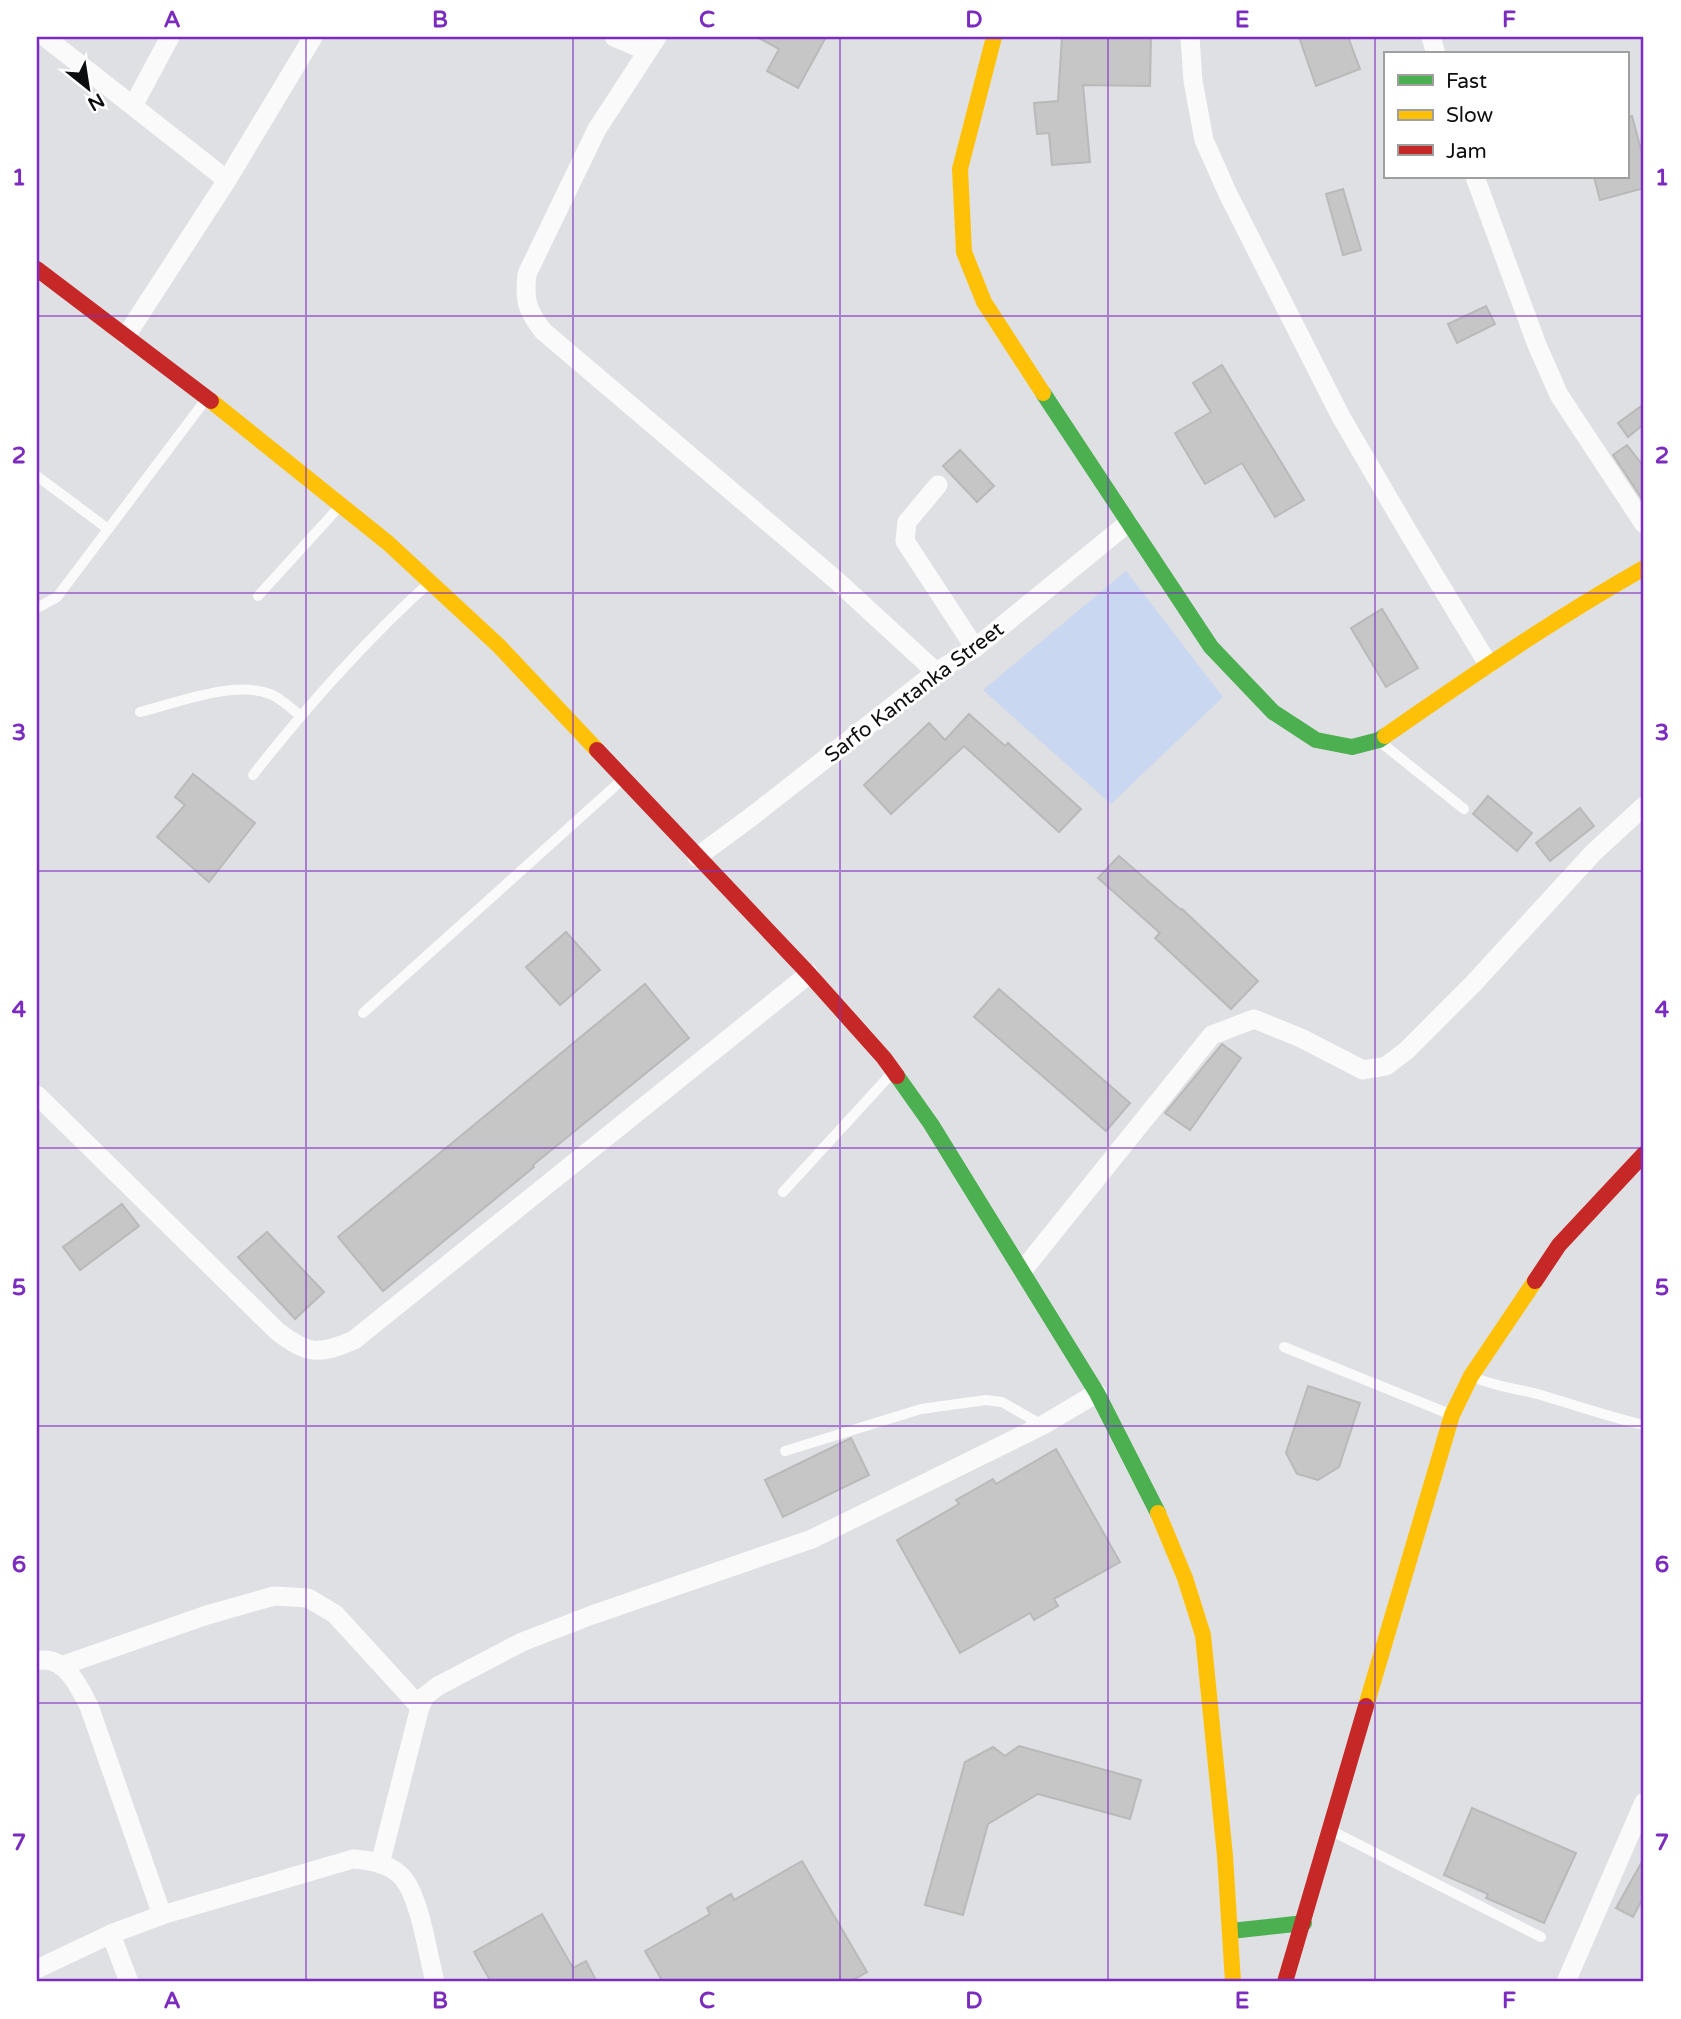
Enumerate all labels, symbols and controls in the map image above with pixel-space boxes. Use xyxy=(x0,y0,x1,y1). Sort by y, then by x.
text: A xyxy=(163,6,181,34)
text: B xyxy=(432,6,448,34)
text: C xyxy=(699,6,715,34)
text: D xyxy=(965,6,983,34)
text: E xyxy=(1235,6,1249,34)
text: F xyxy=(1502,6,1516,34)
north arrow xyxy=(52,52,122,122)
legend xyxy=(1384,52,1628,178)
text: Fast xyxy=(1446,69,1487,94)
text: N xyxy=(84,89,108,115)
text: Slow xyxy=(1446,103,1494,128)
text: Jam xyxy=(1446,139,1487,164)
text: 1 xyxy=(12,164,26,192)
text: 1 xyxy=(1655,164,1669,192)
text: 2 xyxy=(12,442,26,470)
text: 2 xyxy=(1655,442,1669,470)
street label: Sarfo Kantanka Street xyxy=(820,617,1009,768)
text: 3 xyxy=(12,719,26,747)
text: 3 xyxy=(1655,719,1669,747)
text: 4 xyxy=(12,996,27,1024)
text: 4 xyxy=(1655,996,1670,1024)
text: 5 xyxy=(12,1274,26,1302)
text: 5 xyxy=(1655,1274,1669,1302)
text: 6 xyxy=(12,1551,26,1579)
text: 6 xyxy=(1655,1551,1669,1579)
text: 7 xyxy=(12,1829,26,1857)
text: 7 xyxy=(1655,1829,1669,1857)
text: A xyxy=(163,1987,181,2015)
text: B xyxy=(432,1987,448,2015)
text: C xyxy=(699,1987,715,2015)
text: D xyxy=(965,1987,983,2015)
text: E xyxy=(1235,1987,1249,2015)
text: F xyxy=(1502,1987,1516,2015)

